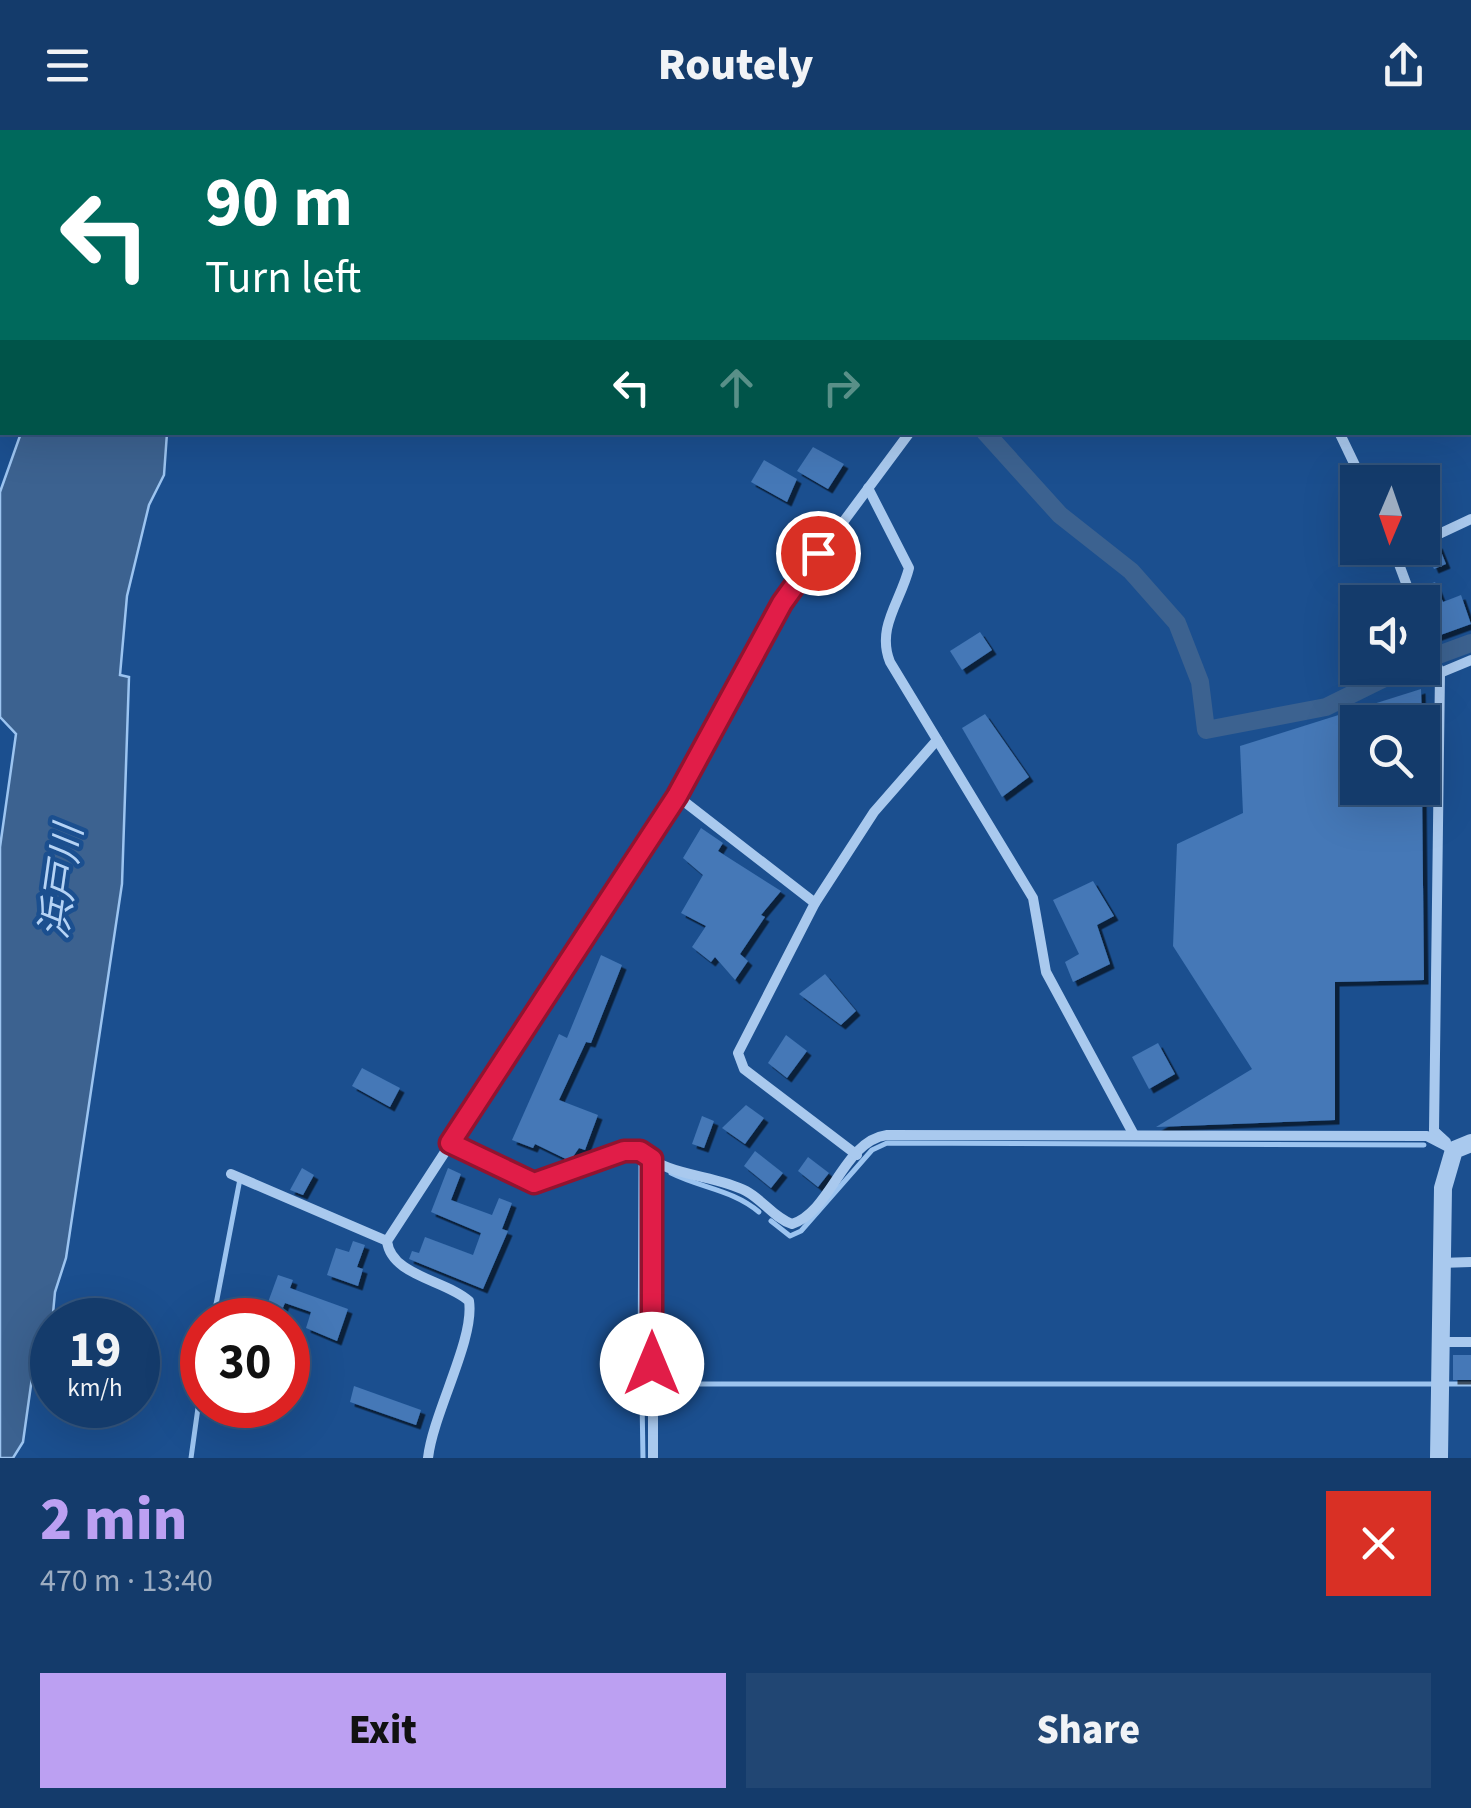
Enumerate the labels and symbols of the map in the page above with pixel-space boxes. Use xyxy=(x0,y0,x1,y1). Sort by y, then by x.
north arrow xyxy=(1340,465,1440,565)
pin xyxy=(776,511,861,596)
water label: 浜戸川 xyxy=(27,818,97,942)
speed limit sign: 30 xyxy=(180,1298,310,1428)
position arrow xyxy=(600,1312,704,1416)

